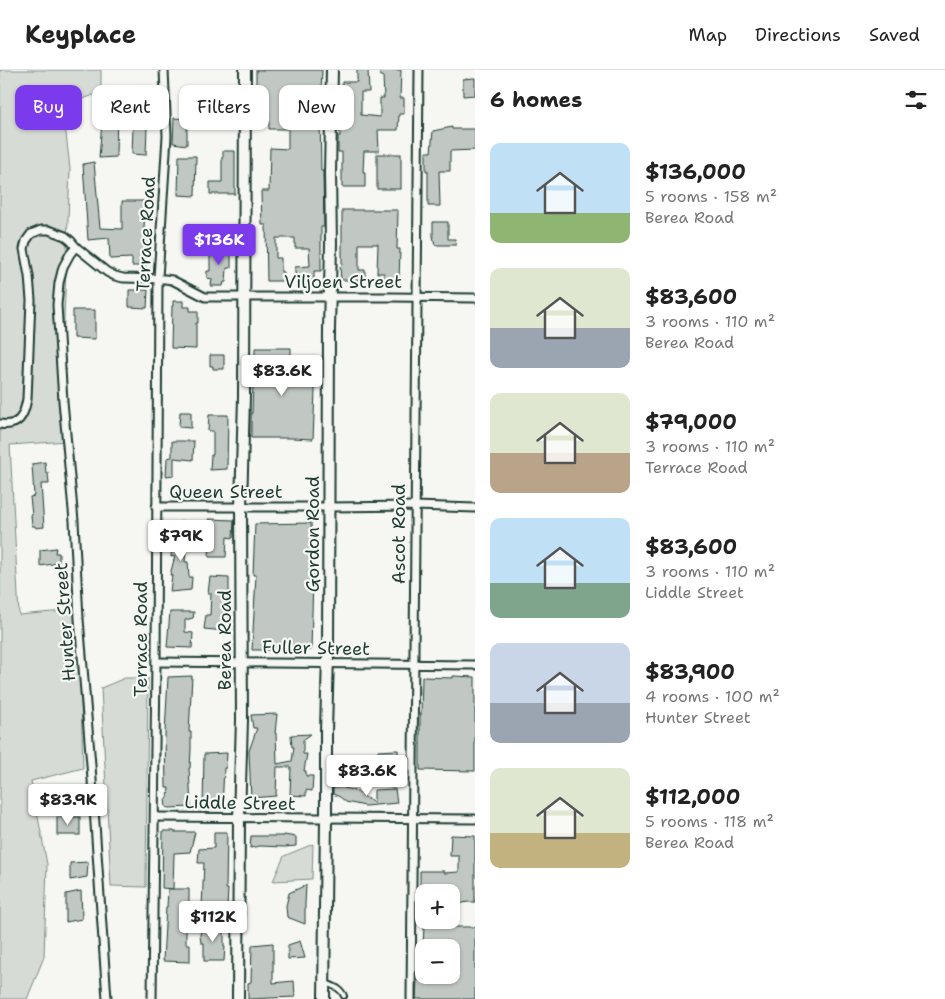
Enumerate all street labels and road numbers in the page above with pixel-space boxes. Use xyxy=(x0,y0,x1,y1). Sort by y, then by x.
street label: Terrace Road xyxy=(131,176,161,292)
street label: Viljoen Street xyxy=(284,270,402,294)
street label: Gordon Road xyxy=(301,476,325,592)
street label: Queen Street xyxy=(169,480,283,504)
street label: Ascot Road xyxy=(387,484,411,584)
street label: Hunter Street xyxy=(49,562,81,682)
street label: Terrace Road xyxy=(129,581,153,697)
street label: Berea Road xyxy=(213,590,237,690)
street label: Fuller Street xyxy=(262,635,370,661)
street label: Liddle Street xyxy=(184,790,296,816)

